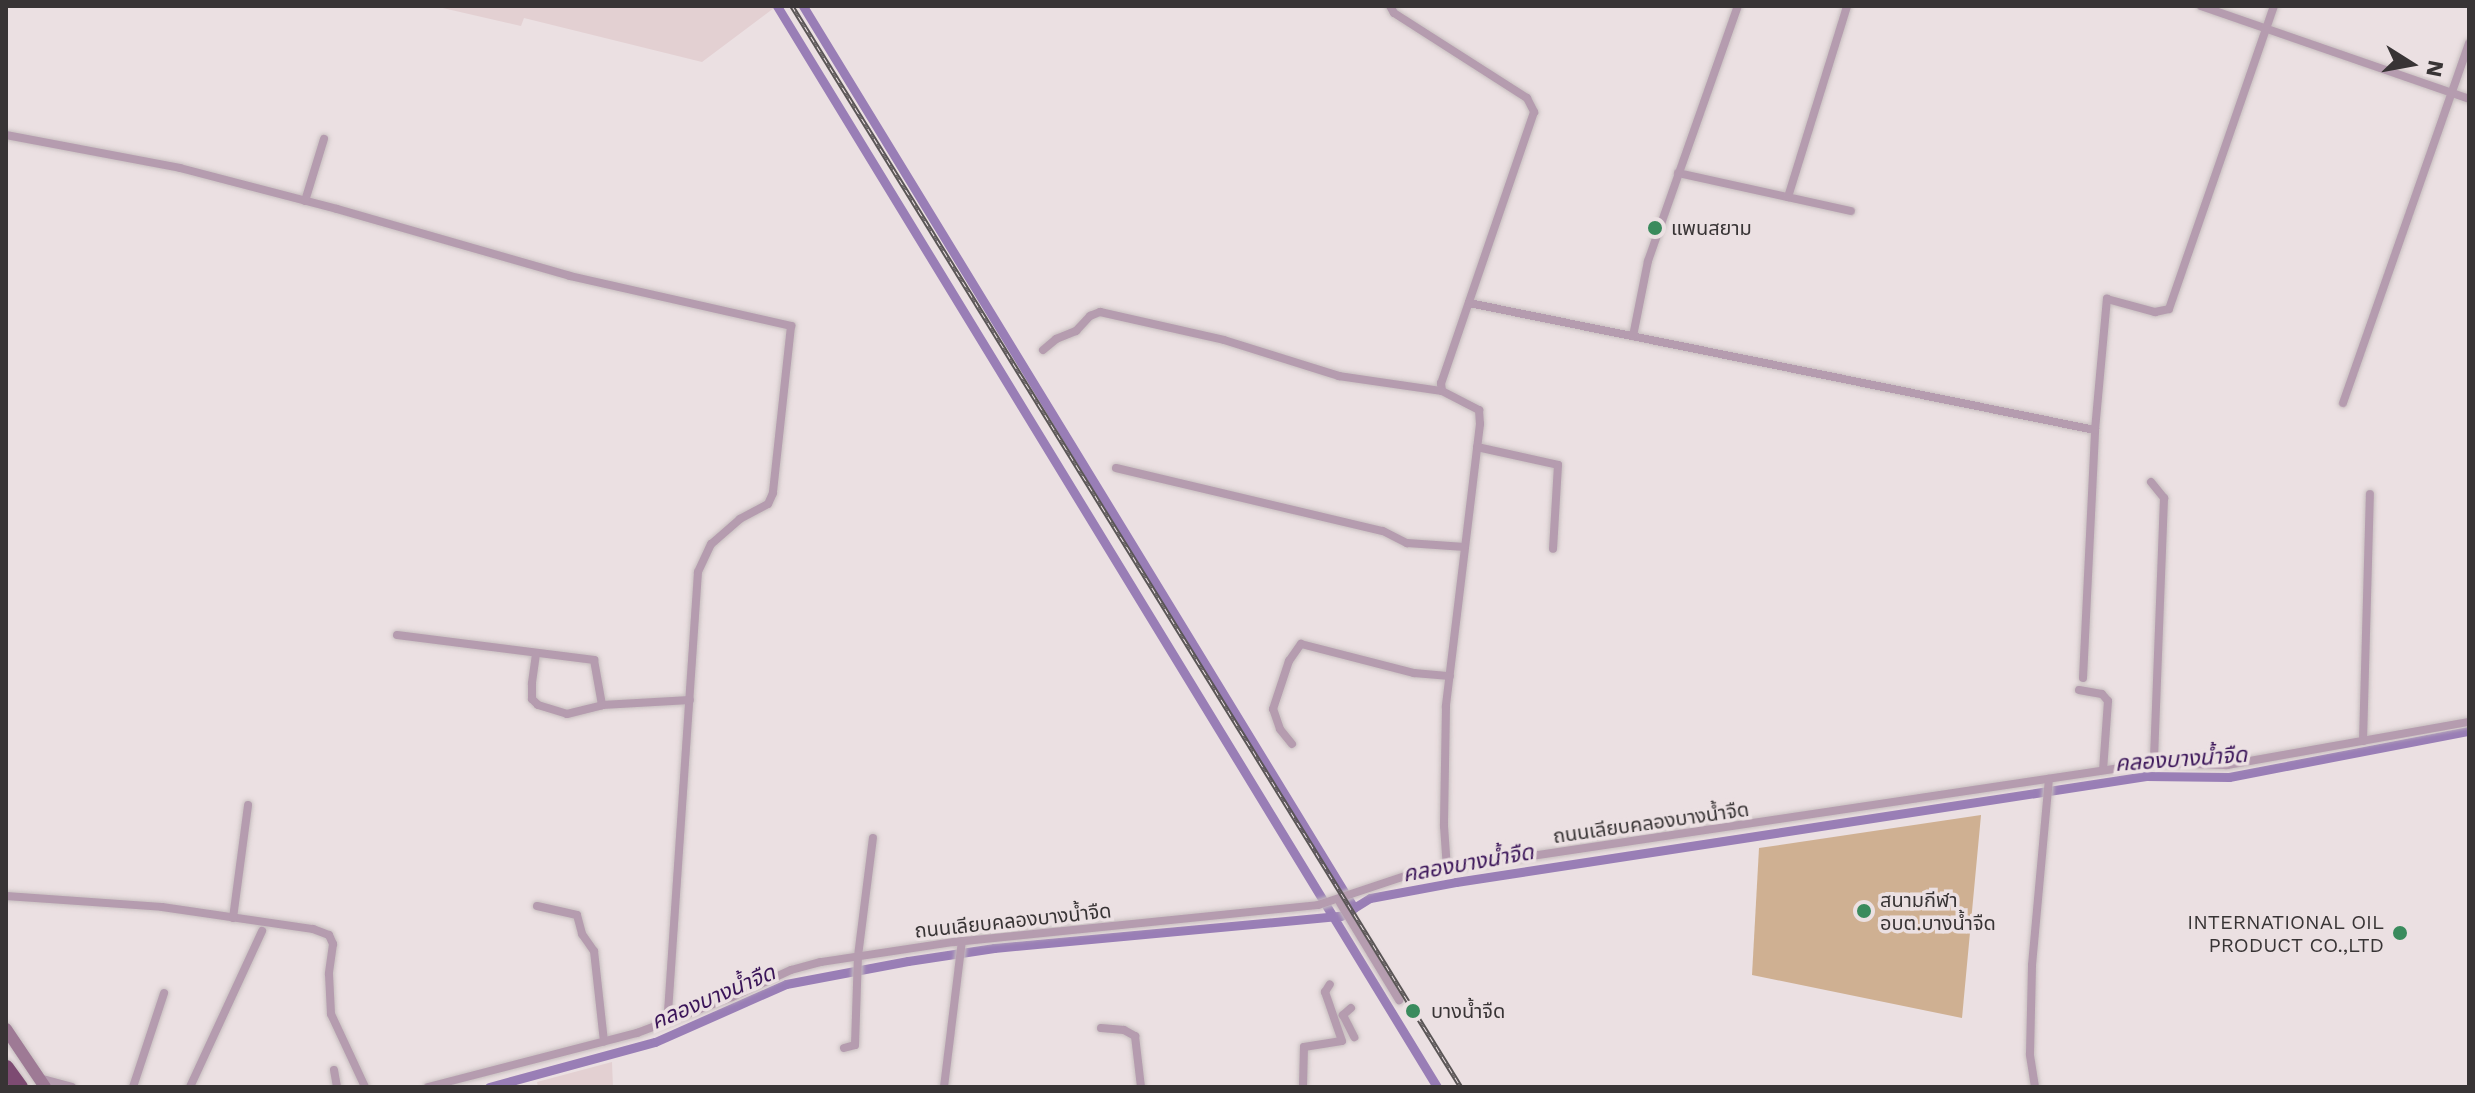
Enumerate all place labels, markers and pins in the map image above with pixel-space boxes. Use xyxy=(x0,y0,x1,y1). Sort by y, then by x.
place label: แพนสยาม xyxy=(1671,216,1752,240)
marker: แพนสยาม xyxy=(1646,219,1664,237)
place label: สนามกีฬา อบต.บางน้ำจืด xyxy=(1880,888,1996,935)
marker: สนามกีฬา อบต.บางน้ำจืด xyxy=(1855,902,1873,920)
place label: INTERNATIONAL OIL PRODUCT CO.,LTD xyxy=(2187,910,2384,957)
marker: INTERNATIONAL OIL PRODUCT CO.,LTD xyxy=(2391,924,2409,942)
place label: บางน้ำจืด xyxy=(1431,999,1505,1023)
marker: บางน้ำจืด xyxy=(1402,1000,1424,1022)

